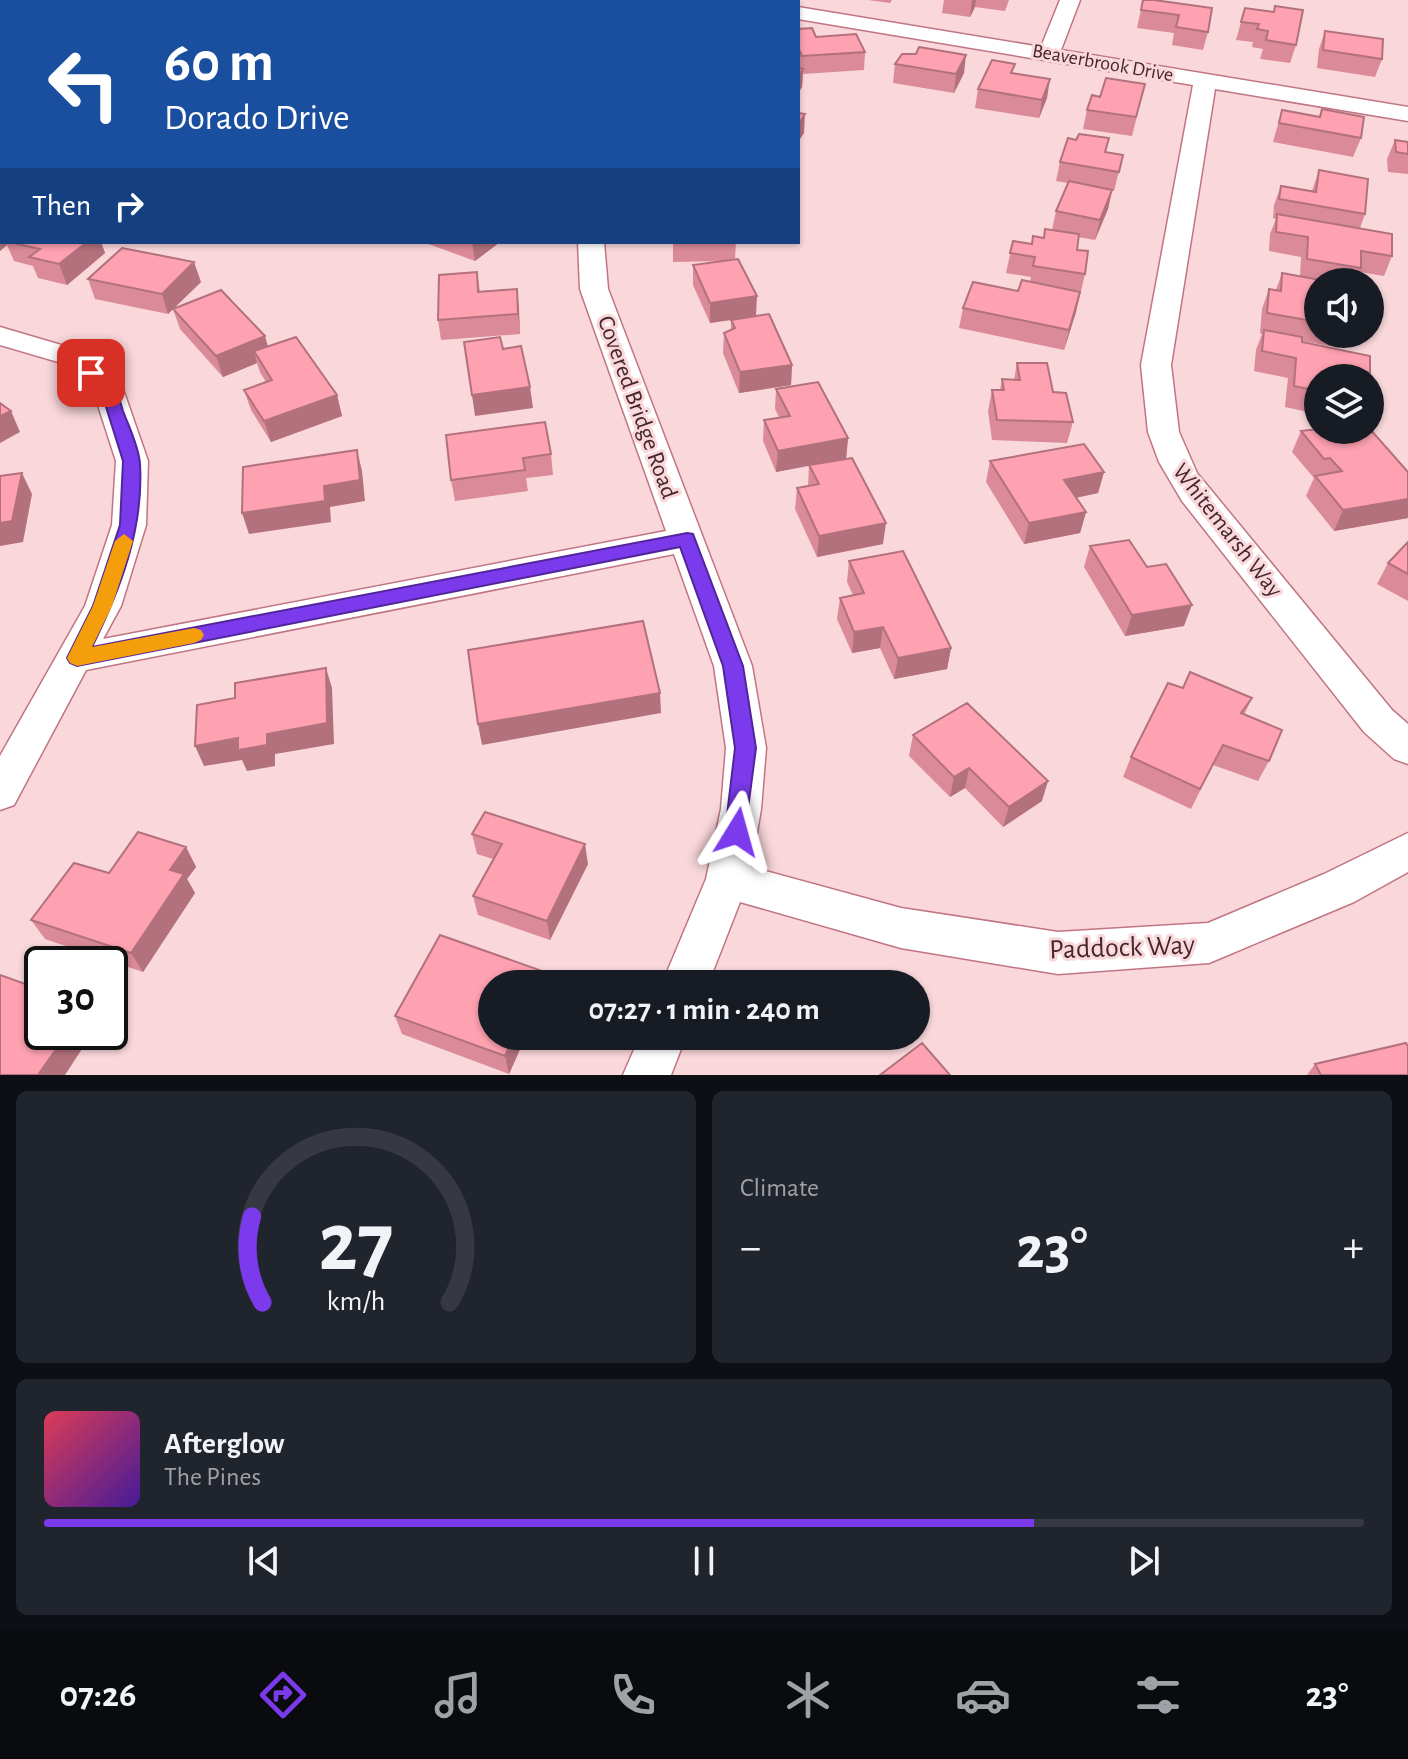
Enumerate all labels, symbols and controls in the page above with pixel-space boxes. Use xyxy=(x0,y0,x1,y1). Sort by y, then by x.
icon: left xyxy=(32,32,136,136)
text: 60 m xyxy=(164,35,274,91)
street label: Beaverbrook Drive xyxy=(1031,41,1175,85)
text: Dorado Drive xyxy=(164,100,350,136)
icon: right xyxy=(107,184,151,228)
text: Then xyxy=(32,191,91,221)
map controls xyxy=(1304,268,1384,444)
button: sound xyxy=(1304,268,1384,348)
street label: Covered Bridge Road xyxy=(593,313,681,502)
pin xyxy=(57,339,125,407)
icon: arrive xyxy=(69,351,113,395)
button: layers xyxy=(1304,364,1384,444)
street label: Whitemarsh Way xyxy=(1168,459,1287,602)
position arrow xyxy=(695,790,779,874)
street label: Paddock Way xyxy=(1049,931,1195,965)
speed limit sign: 30 xyxy=(24,946,128,1050)
text: 07:27 · 1 min · 240 m xyxy=(588,995,820,1025)
text: Climate xyxy=(740,1175,819,1201)
text: 27 xyxy=(318,1202,394,1286)
text: 23° xyxy=(1016,1219,1088,1279)
text: − xyxy=(740,1226,761,1270)
text: + xyxy=(1343,1226,1364,1270)
text: km/h xyxy=(327,1287,385,1316)
text: Afterglow xyxy=(164,1429,285,1459)
text: The Pines xyxy=(164,1464,261,1490)
icon: previous xyxy=(242,1539,286,1583)
icon: pause xyxy=(682,1539,726,1583)
icon: next xyxy=(1122,1539,1166,1583)
icon: directions xyxy=(255,1667,311,1723)
icon: music xyxy=(430,1667,486,1723)
icon: phone xyxy=(605,1667,661,1723)
icon: climate xyxy=(780,1667,836,1723)
icon: car xyxy=(955,1667,1011,1723)
icon: filters xyxy=(1130,1667,1186,1723)
text: 07:26 xyxy=(60,1677,136,1713)
text: 23° xyxy=(1305,1677,1348,1713)

